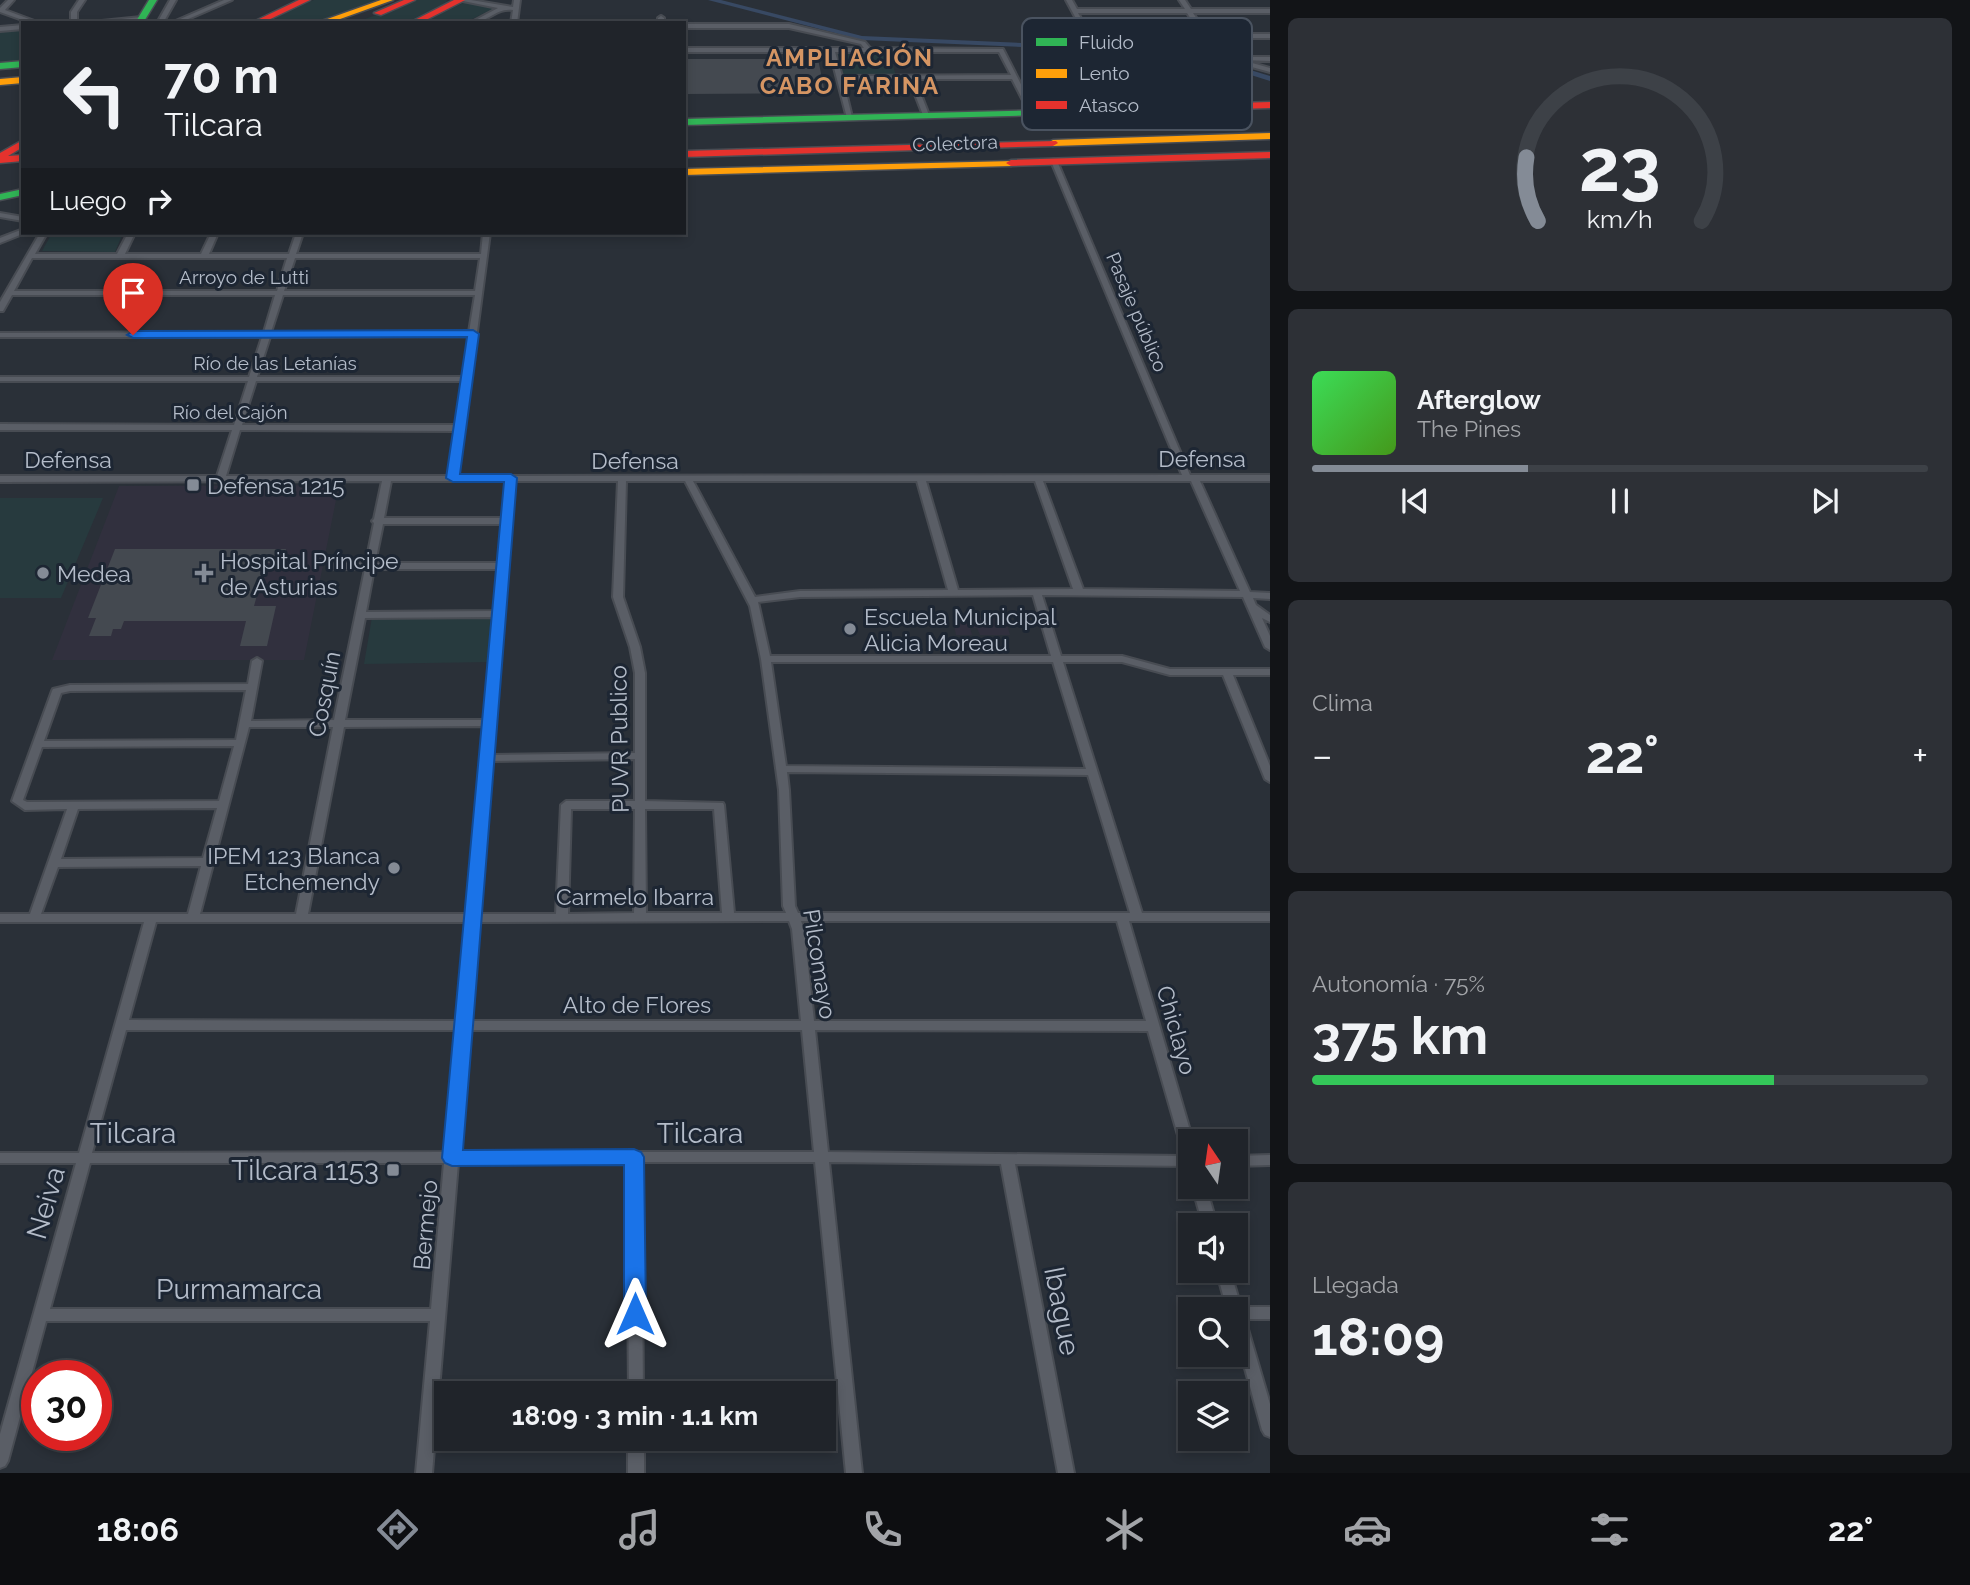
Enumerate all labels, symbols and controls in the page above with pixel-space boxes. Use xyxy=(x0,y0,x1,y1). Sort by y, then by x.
legend xyxy=(1022,18,1252,130)
text: Fluido xyxy=(1079,31,1134,53)
district label: AMPLIACIÓN CABO FARINA xyxy=(760,43,940,100)
text: 70 m xyxy=(164,47,279,104)
icon: left xyxy=(49,49,140,140)
text: Lento xyxy=(1079,62,1130,84)
text: Atasco xyxy=(1079,94,1139,116)
text: Tilcara xyxy=(164,106,263,143)
text: 23 xyxy=(1579,123,1661,208)
street label: Colectora xyxy=(912,131,998,155)
icon: right xyxy=(140,182,178,220)
text: Luego xyxy=(49,186,126,216)
text: km/h xyxy=(1587,203,1653,233)
street label: Pasaje público xyxy=(1102,249,1172,375)
pin xyxy=(103,263,163,335)
street label: Arroyo de Lutti xyxy=(179,266,309,288)
icon: arrive xyxy=(114,274,152,312)
street label: Río de las Letanías xyxy=(193,352,357,374)
text: Afterglow xyxy=(1417,385,1541,415)
street label: Río del Cajón xyxy=(172,401,288,423)
text: The Pines xyxy=(1417,415,1521,442)
street label: Defensa xyxy=(1158,445,1246,472)
street label: Defensa xyxy=(24,446,112,473)
street label: Defensa xyxy=(591,447,679,474)
place label: Defensa 1215 xyxy=(207,472,345,499)
marker: Defensa 1215 xyxy=(185,477,201,493)
icon: previous xyxy=(1396,482,1434,520)
icon: pause xyxy=(1601,482,1639,520)
icon: next xyxy=(1806,482,1844,520)
place label: Hospital Príncipe de Asturias xyxy=(220,547,399,600)
place label: Medea xyxy=(57,560,131,587)
marker: Hospital Príncipe de Asturias xyxy=(194,563,214,583)
marker: Medea xyxy=(35,565,51,581)
place label: Escuela Municipal Alicia Moreau xyxy=(864,603,1057,656)
marker: Escuela Municipal Alicia Moreau xyxy=(842,621,858,637)
street label: Cosquín xyxy=(302,649,346,739)
street label: PUVR Publico xyxy=(604,665,634,813)
text: Clima xyxy=(1312,689,1373,716)
text: 22° xyxy=(1586,724,1659,785)
text: − xyxy=(1312,733,1332,778)
text: + xyxy=(1912,733,1928,778)
place label: IPEM 123 Blanca Etchemendy xyxy=(207,842,380,895)
marker: IPEM 123 Blanca Etchemendy xyxy=(386,860,402,876)
street label: Carmelo Ibarra xyxy=(556,883,714,910)
street label: Pilcomayo xyxy=(798,907,842,1021)
text: Autonomía · 75% xyxy=(1312,970,1485,997)
street label: Chiclayo xyxy=(1151,983,1203,1077)
street label: Alto de Flores xyxy=(563,991,711,1018)
text: 375 km xyxy=(1312,1005,1488,1066)
street label: Tilcara xyxy=(90,1117,176,1150)
street label: Tilcara xyxy=(657,1117,743,1150)
north arrow xyxy=(1178,1129,1248,1199)
map controls xyxy=(1178,1129,1248,1451)
place label: Tilcara 1153 xyxy=(231,1154,379,1187)
marker: Tilcara 1153 xyxy=(385,1162,401,1178)
street label: Neiva xyxy=(20,1163,72,1243)
street label: Bermejo xyxy=(408,1179,442,1271)
button: sound xyxy=(1178,1213,1248,1283)
street label: Ibague xyxy=(1037,1264,1087,1358)
text: Llegada xyxy=(1312,1271,1399,1298)
street label: Purmamarca xyxy=(156,1273,322,1306)
position arrow xyxy=(598,1277,672,1351)
button: search xyxy=(1178,1297,1248,1367)
text: 18:09 xyxy=(1312,1306,1445,1367)
speed limit sign: 30 xyxy=(21,1360,112,1451)
button: layers xyxy=(1178,1381,1248,1451)
text: 18:09 · 3 min · 1.1 km xyxy=(512,1401,758,1431)
icon: directions xyxy=(373,1505,422,1554)
icon: music xyxy=(615,1505,664,1554)
icon: phone xyxy=(858,1505,907,1554)
icon: climate xyxy=(1100,1505,1149,1554)
icon: car xyxy=(1343,1505,1392,1554)
icon: filters xyxy=(1585,1505,1634,1554)
text: 18:06 xyxy=(97,1511,179,1548)
text: 22° xyxy=(1828,1511,1873,1548)

